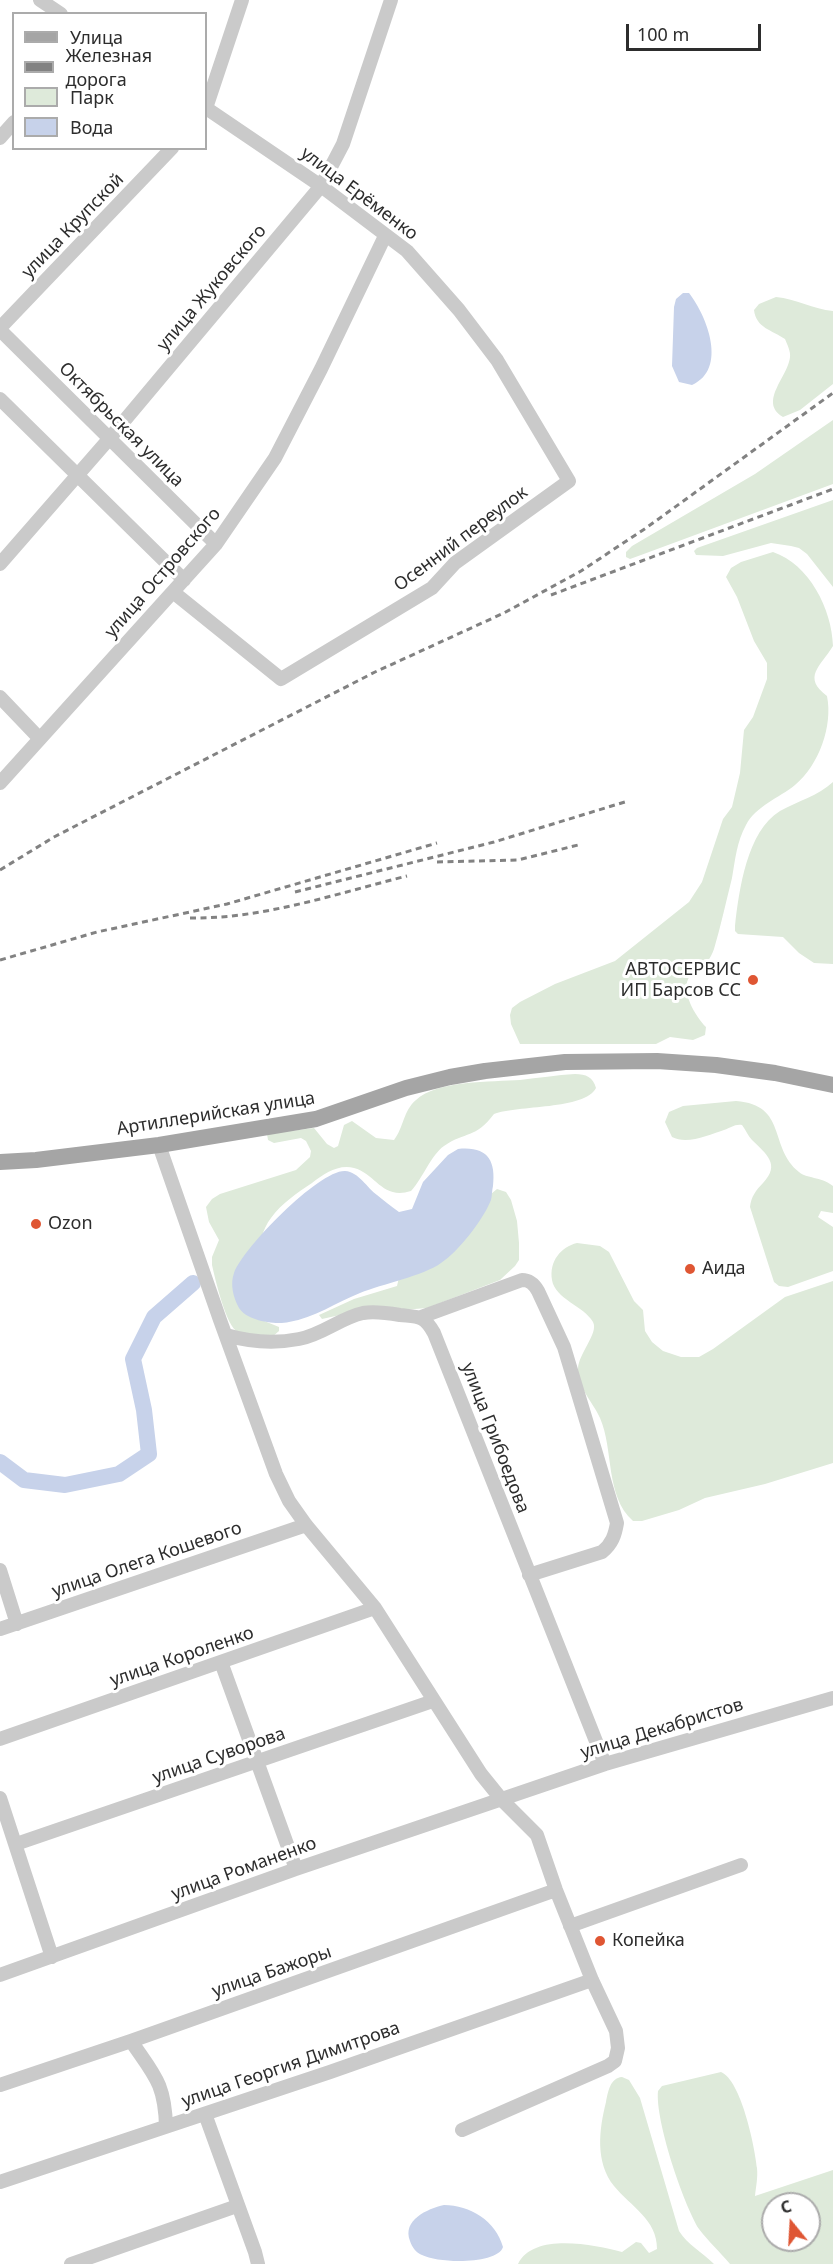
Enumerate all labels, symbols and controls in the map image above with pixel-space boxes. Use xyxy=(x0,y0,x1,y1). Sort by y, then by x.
legend xyxy=(12,12,207,150)
scale bar xyxy=(629,12,764,50)
text: 100 m xyxy=(637,22,689,46)
text: Улица xyxy=(70,25,123,49)
text: Железная дорога xyxy=(66,43,152,91)
text: Парк xyxy=(70,85,114,109)
text: Вода xyxy=(70,115,113,139)
street label: улица Ерёменко xyxy=(296,143,422,245)
street label: улица Крупской xyxy=(18,169,128,283)
street label: улица Жуковского xyxy=(153,220,271,356)
street label: Октябрьская улица xyxy=(54,358,188,492)
street label: Осенний переулок xyxy=(390,482,532,596)
street label: улица Островского xyxy=(101,503,225,643)
place label: АВТОСЕРВИС ИП Барсов СС xyxy=(621,959,741,1002)
marker: АВТОСЕРВИС ИП Барсов СС xyxy=(746,973,760,987)
street label: Артиллерийская улица xyxy=(115,1088,317,1140)
place label: Ozon xyxy=(48,1213,93,1235)
marker: Ozon xyxy=(29,1217,43,1231)
place label: Аида xyxy=(702,1258,746,1280)
marker: Аида xyxy=(683,1262,697,1276)
street label: улица Грибоедова xyxy=(456,1360,534,1516)
street label: улица Олега Кошевого xyxy=(49,1517,245,1603)
street label: улица Короленко xyxy=(107,1622,257,1692)
street label: улица Декабристов xyxy=(578,1694,746,1764)
street label: улица Суворова xyxy=(150,1723,288,1789)
street label: улица Романенко xyxy=(168,1833,320,1905)
place label: Копейка xyxy=(612,1930,685,1952)
marker: Копейка xyxy=(593,1934,607,1948)
street label: улица Бажоры xyxy=(209,1941,335,2003)
street label: улица Георгия Димитрова xyxy=(179,2017,403,2113)
north arrow xyxy=(761,2192,821,2252)
text: С xyxy=(778,2195,794,2219)

